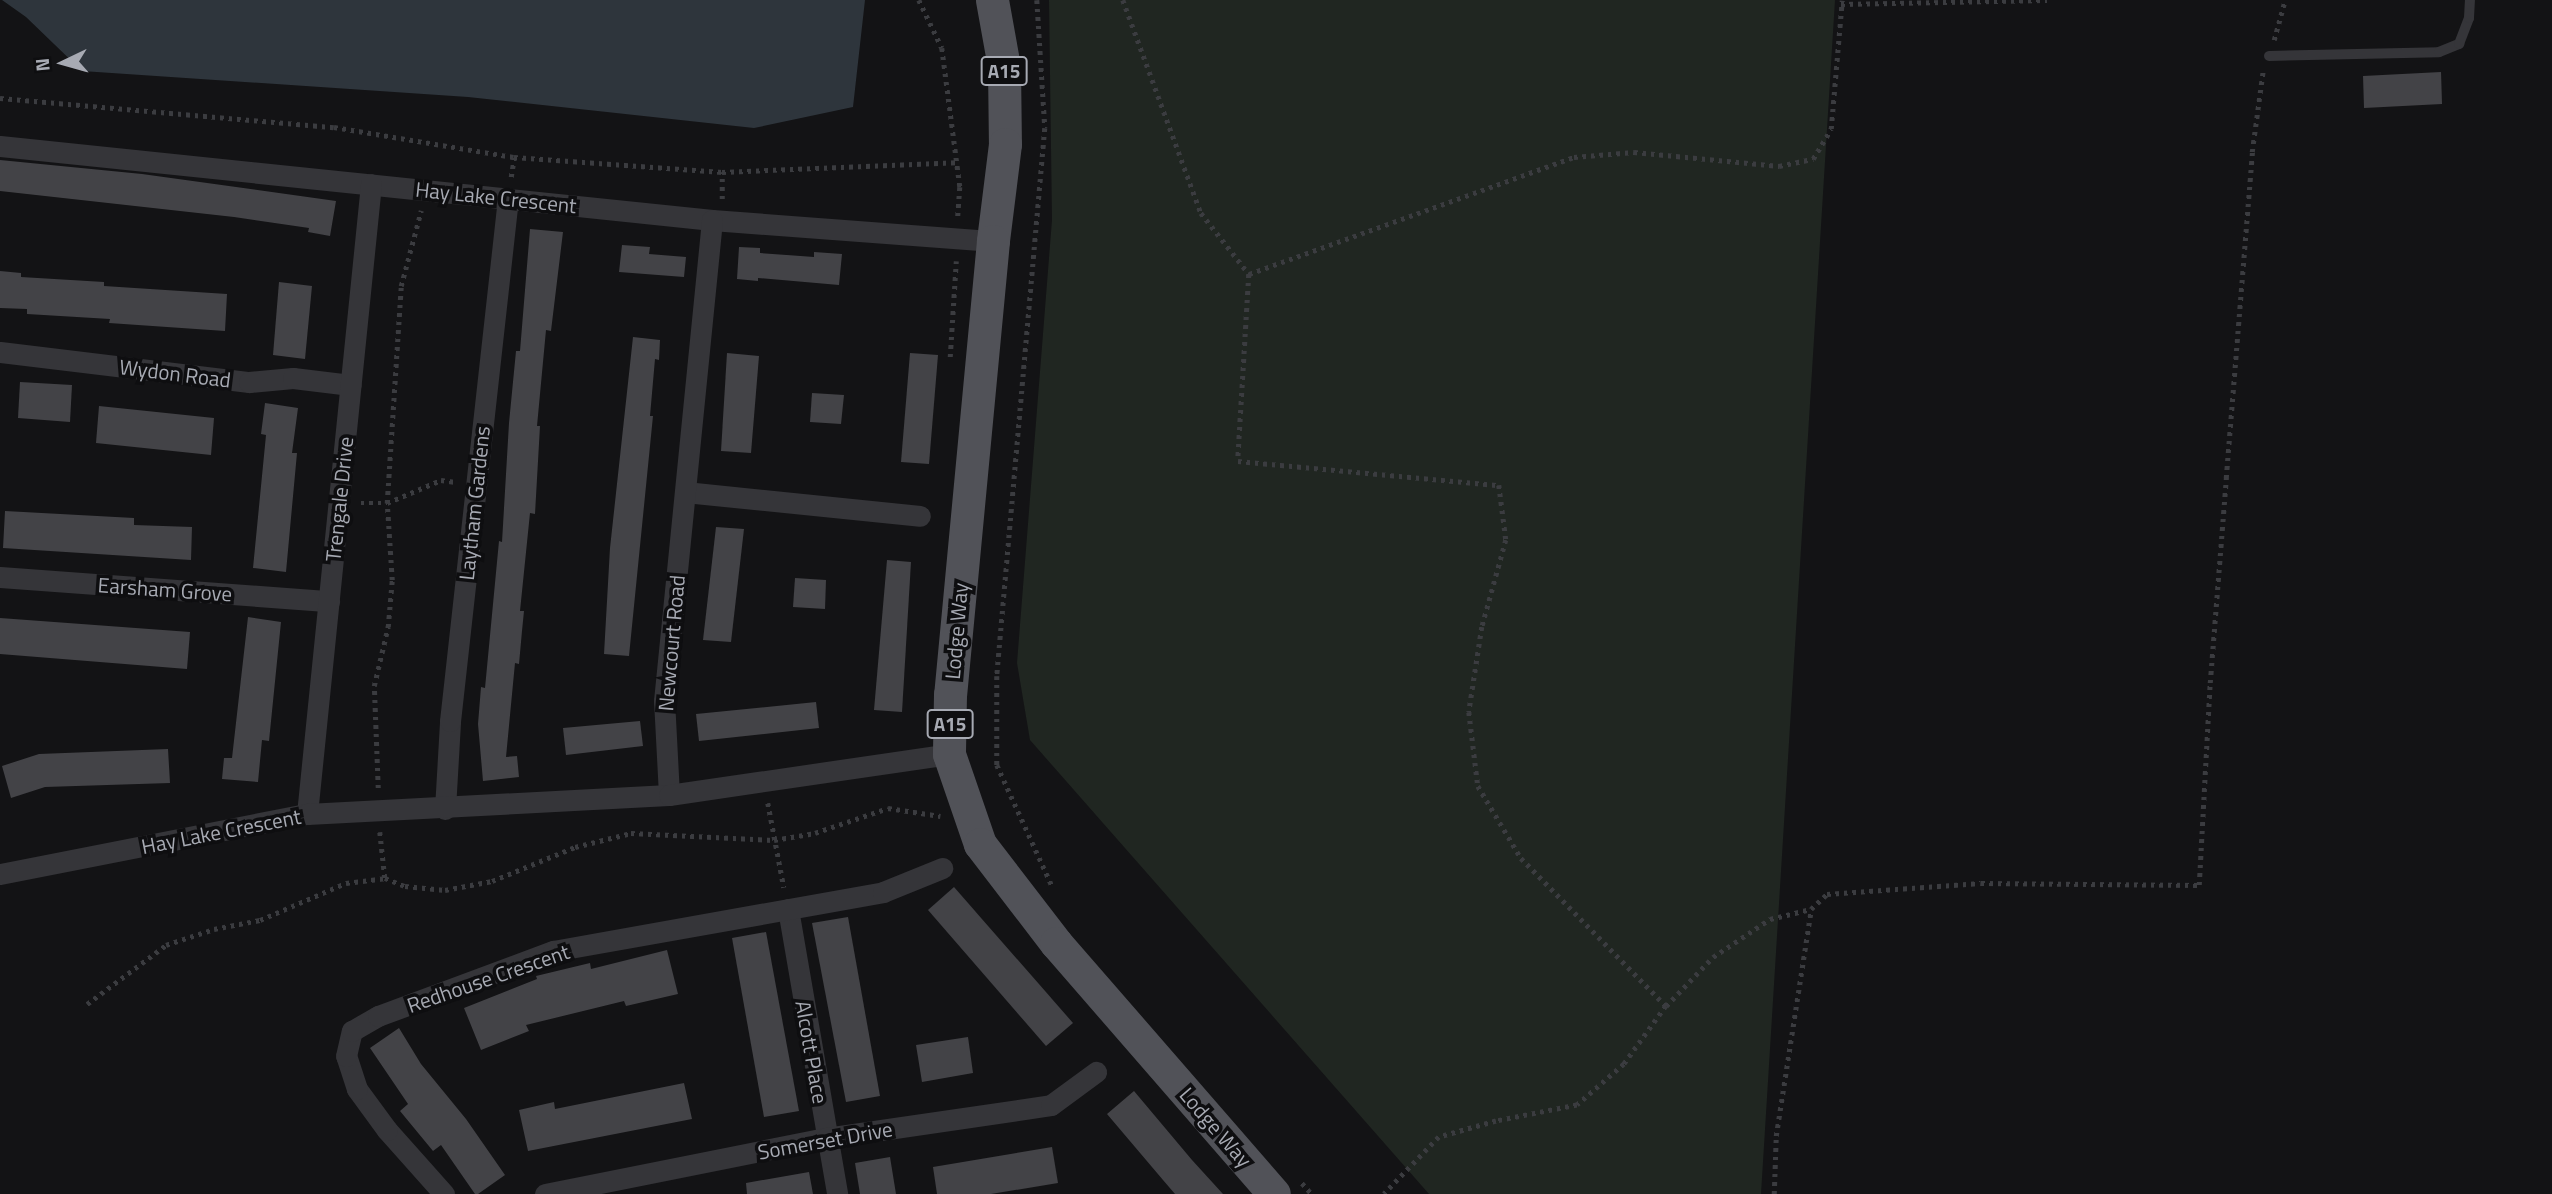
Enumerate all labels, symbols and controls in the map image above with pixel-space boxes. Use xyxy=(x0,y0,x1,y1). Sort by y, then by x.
north arrow xyxy=(28,28,98,98)
road number: A15 xyxy=(979,55,1028,86)
text: N xyxy=(27,57,57,73)
street label: Hay Lake Crescent xyxy=(414,176,578,218)
street label: Wydon Road xyxy=(118,354,232,392)
street label: Laytham Gardens xyxy=(453,425,495,581)
street label: Trengale Drive xyxy=(320,435,358,563)
street label: Earsham Grove xyxy=(97,572,233,606)
street label: Newcourt Road xyxy=(653,574,689,712)
street label: Lodge Way xyxy=(939,582,973,680)
road number: A15 xyxy=(926,708,974,740)
street label: Hay Lake Crescent xyxy=(139,803,303,859)
street label: Redhouse Crescent xyxy=(404,938,572,1018)
street label: Alcott Place xyxy=(791,998,833,1106)
street label: Lodge Way xyxy=(1175,1082,1257,1172)
street label: Somerset Drive xyxy=(756,1116,894,1164)

